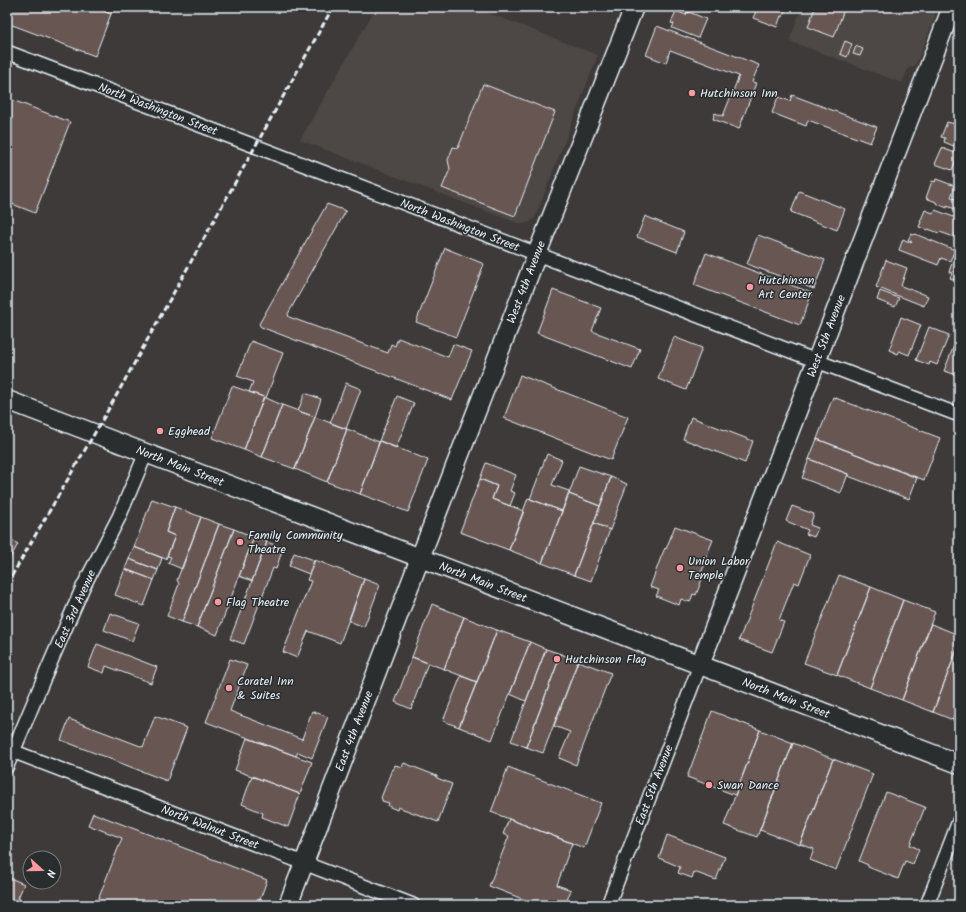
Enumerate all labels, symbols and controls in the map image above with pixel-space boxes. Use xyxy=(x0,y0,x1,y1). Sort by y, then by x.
street label: North Washington Street xyxy=(95,78,221,141)
place label: Hutchinson Inn xyxy=(700,84,778,103)
marker: Hutchinson Inn xyxy=(687,88,697,98)
street label: North Washington Street xyxy=(397,194,523,257)
street label: West 4th Avenue xyxy=(502,238,551,326)
place label: Hutchinson Art Center xyxy=(758,271,814,304)
marker: Hutchinson Art Center xyxy=(745,282,755,292)
street label: West 5th Avenue xyxy=(802,292,851,380)
place label: Egghead xyxy=(168,422,211,441)
marker: Egghead xyxy=(155,426,165,436)
street label: North Main Street xyxy=(133,441,227,492)
place label: Family Community Theatre xyxy=(248,526,343,559)
marker: Family Community Theatre xyxy=(235,537,245,547)
place label: Union Labor Temple xyxy=(688,552,750,585)
street label: North Main Street xyxy=(436,557,530,608)
marker: Union Labor Temple xyxy=(675,563,685,573)
street label: East 3rd Avenue xyxy=(50,566,101,652)
place label: Flag Theatre xyxy=(226,593,290,612)
marker: Flag Theatre xyxy=(213,597,223,607)
place label: Hutchinson Flag xyxy=(565,650,647,669)
marker: Hutchinson Flag xyxy=(552,654,562,664)
place label: Coratel Inn & Suites xyxy=(237,672,294,705)
street label: North Main Street xyxy=(739,673,833,724)
marker: Coratel Inn & Suites xyxy=(224,683,234,693)
street label: East 4th Avenue xyxy=(330,688,379,774)
street label: East 5th Avenue xyxy=(630,742,679,828)
place label: Swan Dance xyxy=(717,776,779,795)
marker: Swan Dance xyxy=(704,780,714,790)
street label: North Walnut Street xyxy=(158,800,262,855)
north arrow xyxy=(22,850,62,890)
text: N xyxy=(41,867,60,880)

